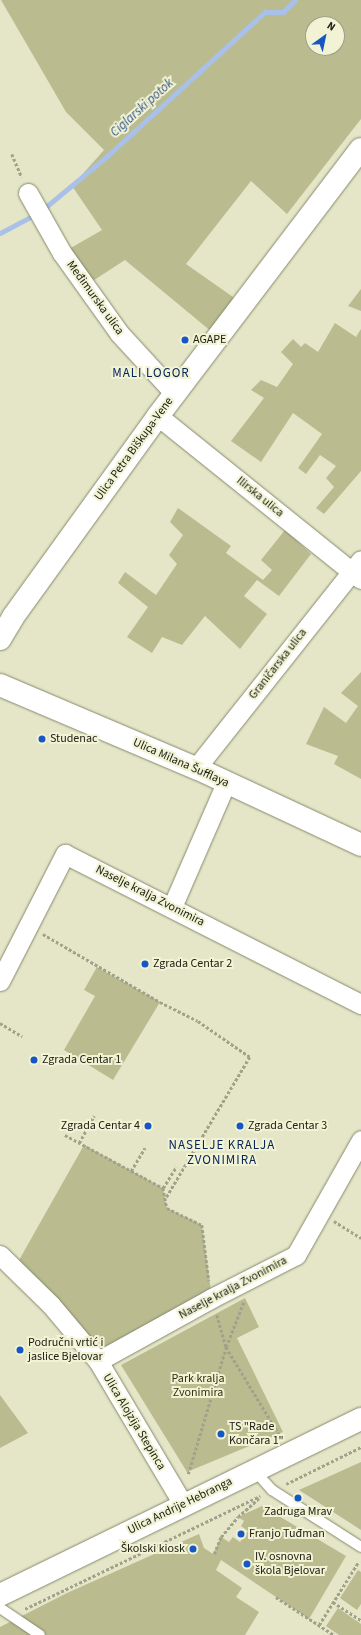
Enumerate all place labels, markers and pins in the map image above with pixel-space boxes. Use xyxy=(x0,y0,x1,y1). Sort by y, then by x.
place label: AGAPE xyxy=(193,333,226,347)
marker: AGAPE xyxy=(180,335,190,345)
place label: Studenac xyxy=(50,732,97,746)
marker: Studenac xyxy=(37,734,47,744)
place label: Zgrada Centar 2 xyxy=(153,957,232,971)
marker: Zgrada Centar 2 xyxy=(140,959,150,969)
place label: Zgrada Centar 1 xyxy=(42,1053,121,1067)
marker: Zgrada Centar 1 xyxy=(29,1055,39,1065)
place label: Zgrada Centar 4 xyxy=(61,1119,140,1133)
place label: Zgrada Centar 3 xyxy=(248,1119,327,1133)
marker: Zgrada Centar 4 xyxy=(143,1121,153,1131)
marker: Zgrada Centar 3 xyxy=(235,1121,245,1131)
place label: Područni vrtić i jaslice Bjelovar xyxy=(28,1336,103,1364)
marker: Područni vrtić i jaslice Bjelovar xyxy=(15,1345,25,1355)
place label: TS "Rade Končara 1" xyxy=(229,1420,284,1448)
marker: TS "Rade Končara 1" xyxy=(216,1429,226,1439)
marker: Zadruga Mrav xyxy=(293,1493,303,1503)
place label: Zadruga Mrav xyxy=(264,1505,332,1519)
place label: Franjo Tuđman xyxy=(249,1527,325,1541)
marker: Franjo Tuđman xyxy=(236,1529,246,1539)
place label: Školski kiosk xyxy=(121,1542,185,1556)
marker: Školski kiosk xyxy=(188,1544,198,1554)
place label: IV. osnovna škola Bjelovar xyxy=(255,1550,325,1578)
marker: IV. osnovna škola Bjelovar xyxy=(242,1559,252,1569)

